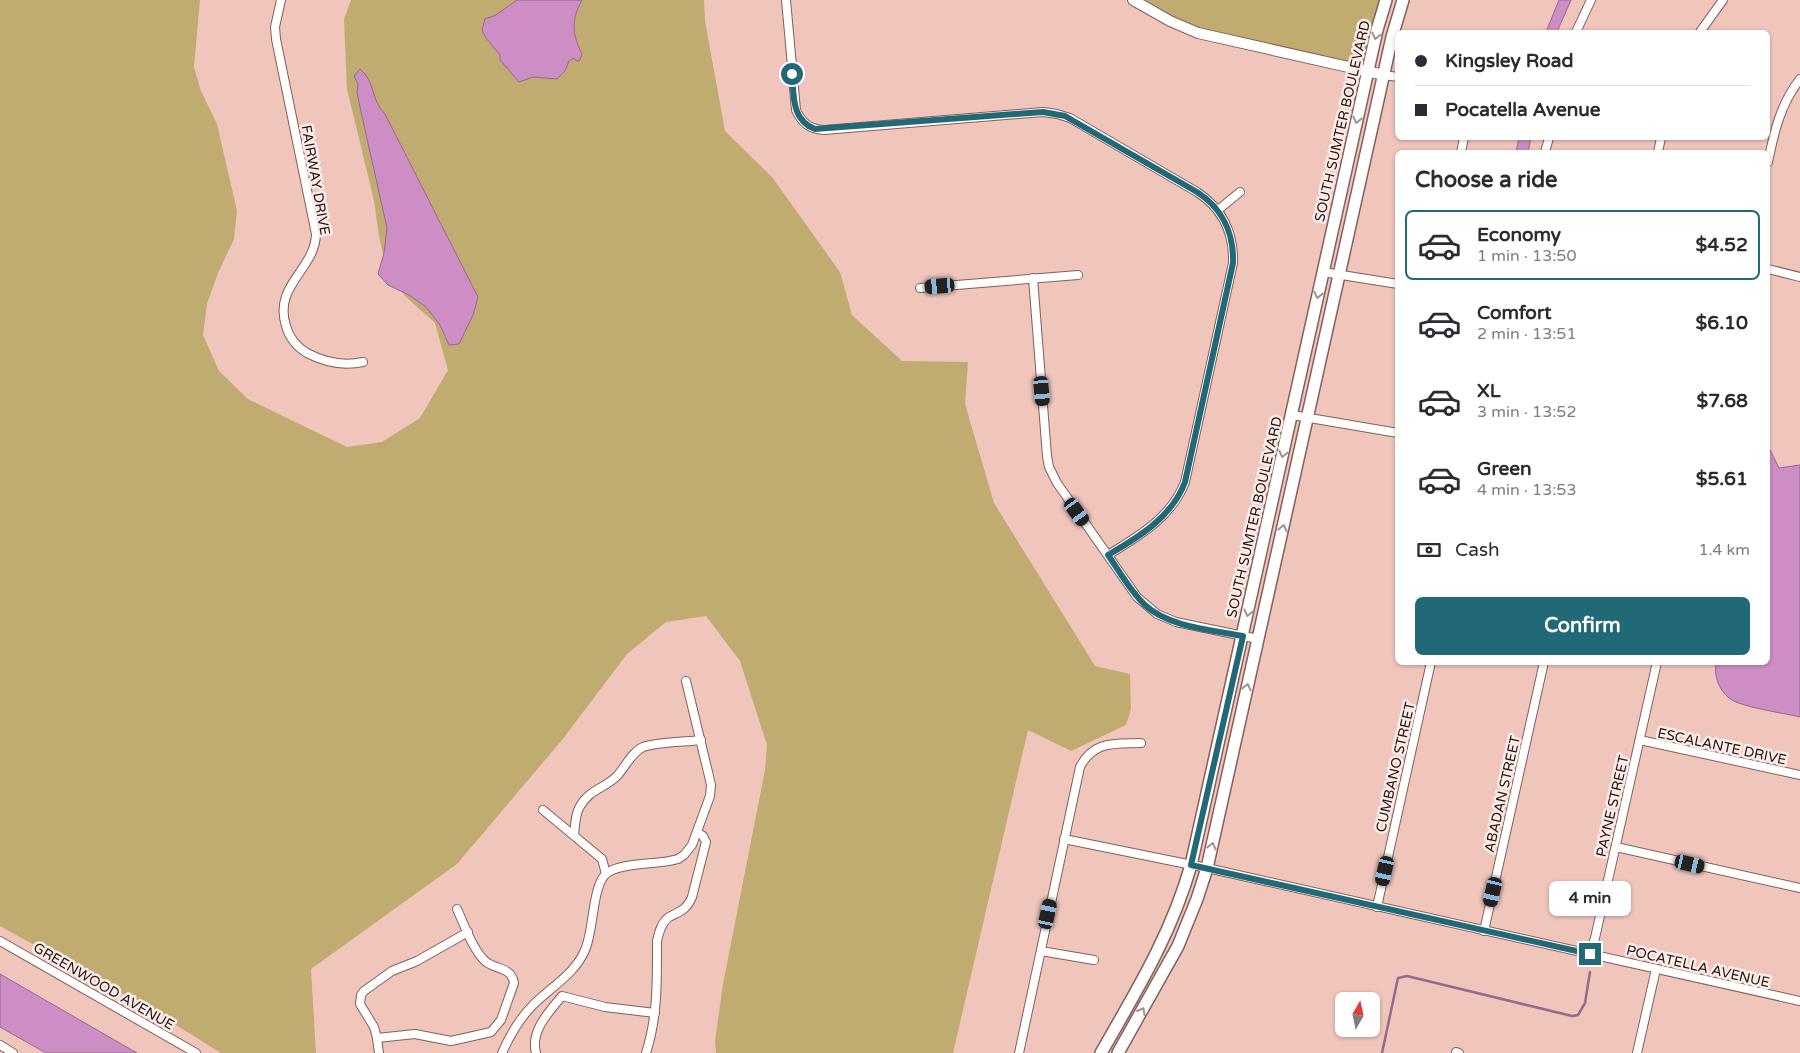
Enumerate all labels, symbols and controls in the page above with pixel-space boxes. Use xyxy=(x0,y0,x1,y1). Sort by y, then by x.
street label: SOUTH SUMTER BOULEVARD xyxy=(1311,19,1374,223)
one-way arrow xyxy=(1371,31,1382,40)
text: Kingsley Road xyxy=(1445,50,1573,72)
route start xyxy=(781,63,803,85)
text: Pocatella Avenue xyxy=(1445,99,1601,121)
one-way arrow xyxy=(1353,115,1363,124)
street label: FAIRWAY DRIVE xyxy=(297,124,334,237)
text: Choose a ride xyxy=(1415,167,1558,193)
icon: car xyxy=(1417,223,1462,268)
text: Economy xyxy=(1477,224,1561,246)
text: $4.52 xyxy=(1696,234,1748,256)
text: 1 min · 13:50 xyxy=(1477,246,1576,266)
car xyxy=(924,277,955,295)
one-way arrow xyxy=(1313,291,1324,300)
icon: car xyxy=(1417,301,1462,346)
text: Comfort xyxy=(1477,302,1551,324)
text: $6.10 xyxy=(1696,312,1748,334)
text: 2 min · 13:51 xyxy=(1477,324,1576,344)
car xyxy=(1033,375,1050,407)
icon: car xyxy=(1417,379,1462,424)
text: XL xyxy=(1477,380,1501,402)
text: $7.68 xyxy=(1697,390,1748,412)
text: 3 min · 13:52 xyxy=(1477,402,1576,422)
street label: SOUTH SUMTER BOULEVARD xyxy=(1223,415,1286,619)
one-way arrow xyxy=(1278,449,1289,458)
icon: car xyxy=(1417,457,1462,502)
text: Green xyxy=(1477,458,1531,480)
text: $5.61 xyxy=(1696,468,1748,490)
text: 4 min · 13:53 xyxy=(1477,480,1576,500)
car xyxy=(1062,495,1091,529)
one-way arrow xyxy=(1277,524,1288,533)
icon: cash xyxy=(1415,536,1443,564)
text: Cash xyxy=(1455,539,1500,561)
text: 1.4 km xyxy=(1698,540,1750,560)
button: Confirm xyxy=(1415,597,1750,655)
one-way arrow xyxy=(1243,608,1254,617)
one-way arrow xyxy=(1242,683,1252,691)
street label: CUMBANO STREET xyxy=(1372,700,1419,834)
street label: ESCALANTE DRIVE xyxy=(1656,725,1788,768)
street label: ABADAN STREET xyxy=(1481,734,1524,854)
street label: PAYNE STREET xyxy=(1592,753,1633,859)
one-way arrow xyxy=(1206,841,1217,850)
car xyxy=(1673,853,1706,875)
car xyxy=(1374,855,1395,887)
car xyxy=(1482,876,1503,908)
callout: 4 min xyxy=(1549,882,1631,916)
text: 4 min xyxy=(1569,888,1611,908)
car xyxy=(1037,898,1058,930)
street label: GREENWOOD AVENUE xyxy=(30,939,177,1034)
street label: POCATELLA AVENUE xyxy=(1624,942,1771,991)
route end xyxy=(1579,943,1601,965)
north arrow xyxy=(1335,992,1380,1038)
map controls xyxy=(1335,992,1380,1037)
one-way arrow xyxy=(1136,1007,1146,1016)

